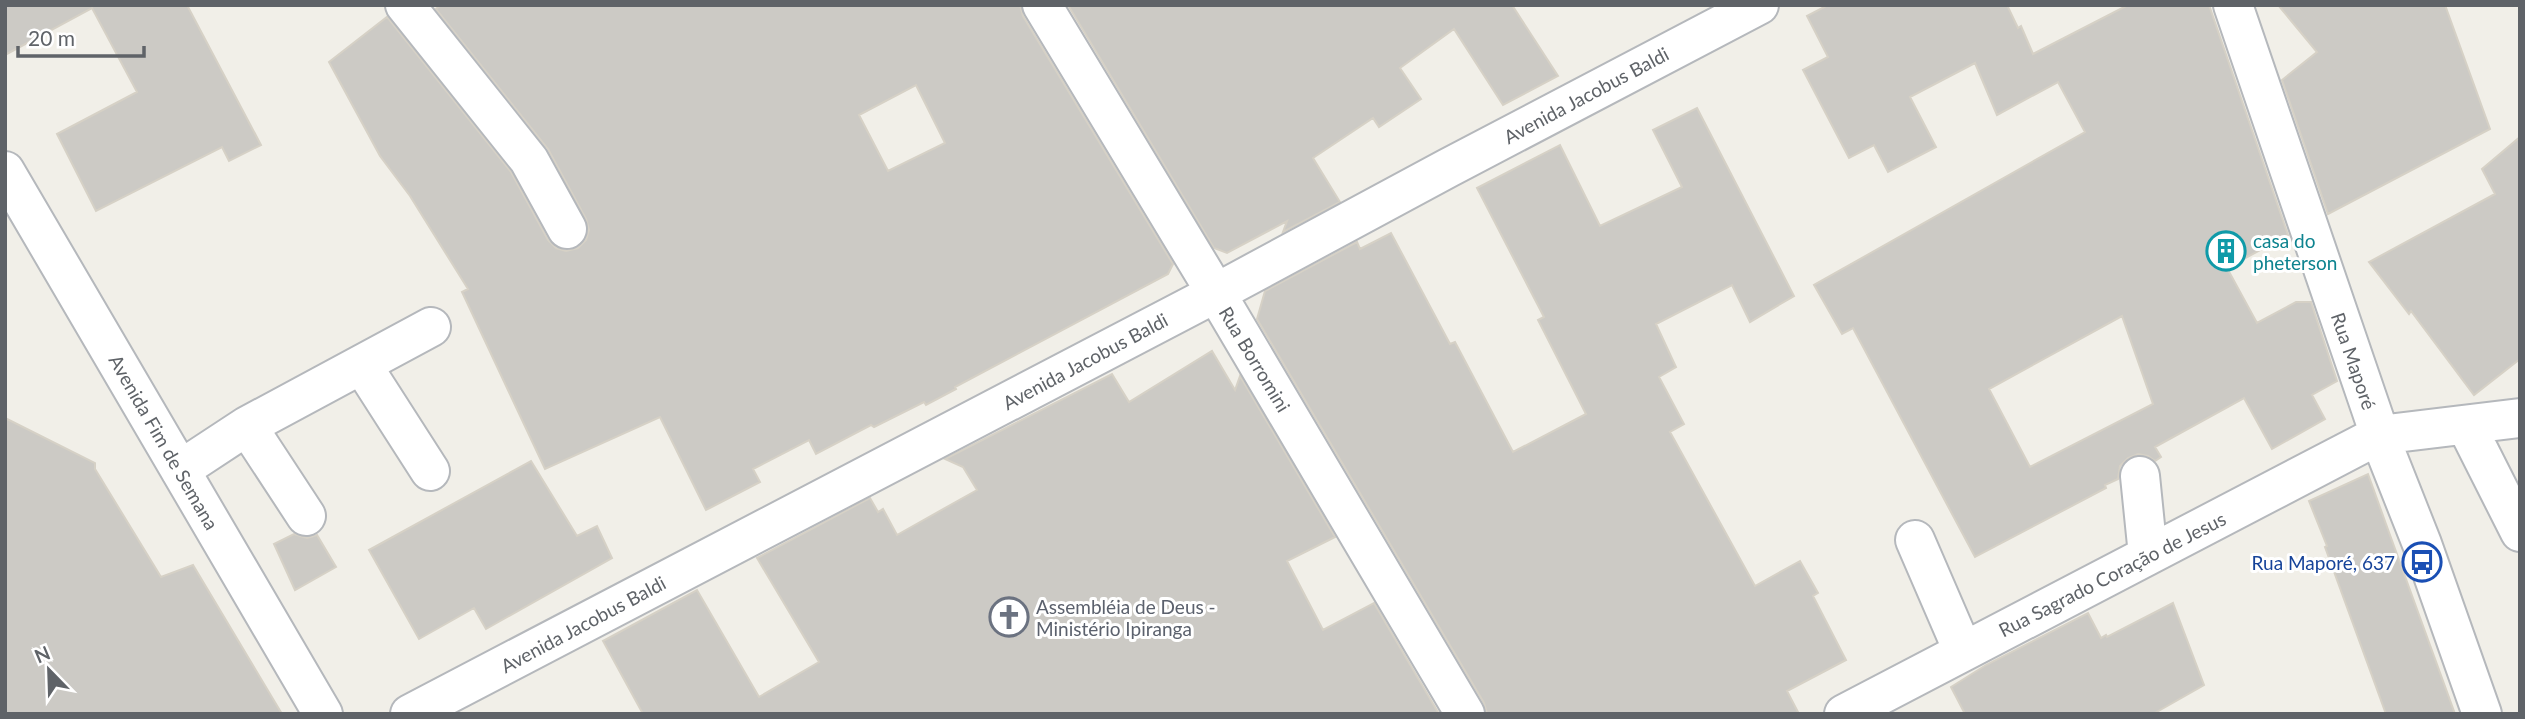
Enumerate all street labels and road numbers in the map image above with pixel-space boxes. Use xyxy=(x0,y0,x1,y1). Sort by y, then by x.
street label: Avenida Jacobus Baldi xyxy=(1500,42,1672,148)
street label: Rua Borromini xyxy=(1215,302,1295,416)
street label: Avenida Jacobus Baldi xyxy=(999,308,1171,414)
street label: Rua Maporé xyxy=(2327,309,2381,413)
street label: Avenida Fim de Semana xyxy=(104,350,224,534)
street label: Rua Sagrado Coração de Jesus xyxy=(1995,507,2229,641)
street label: Avenida Jacobus Baldi xyxy=(497,571,669,677)

